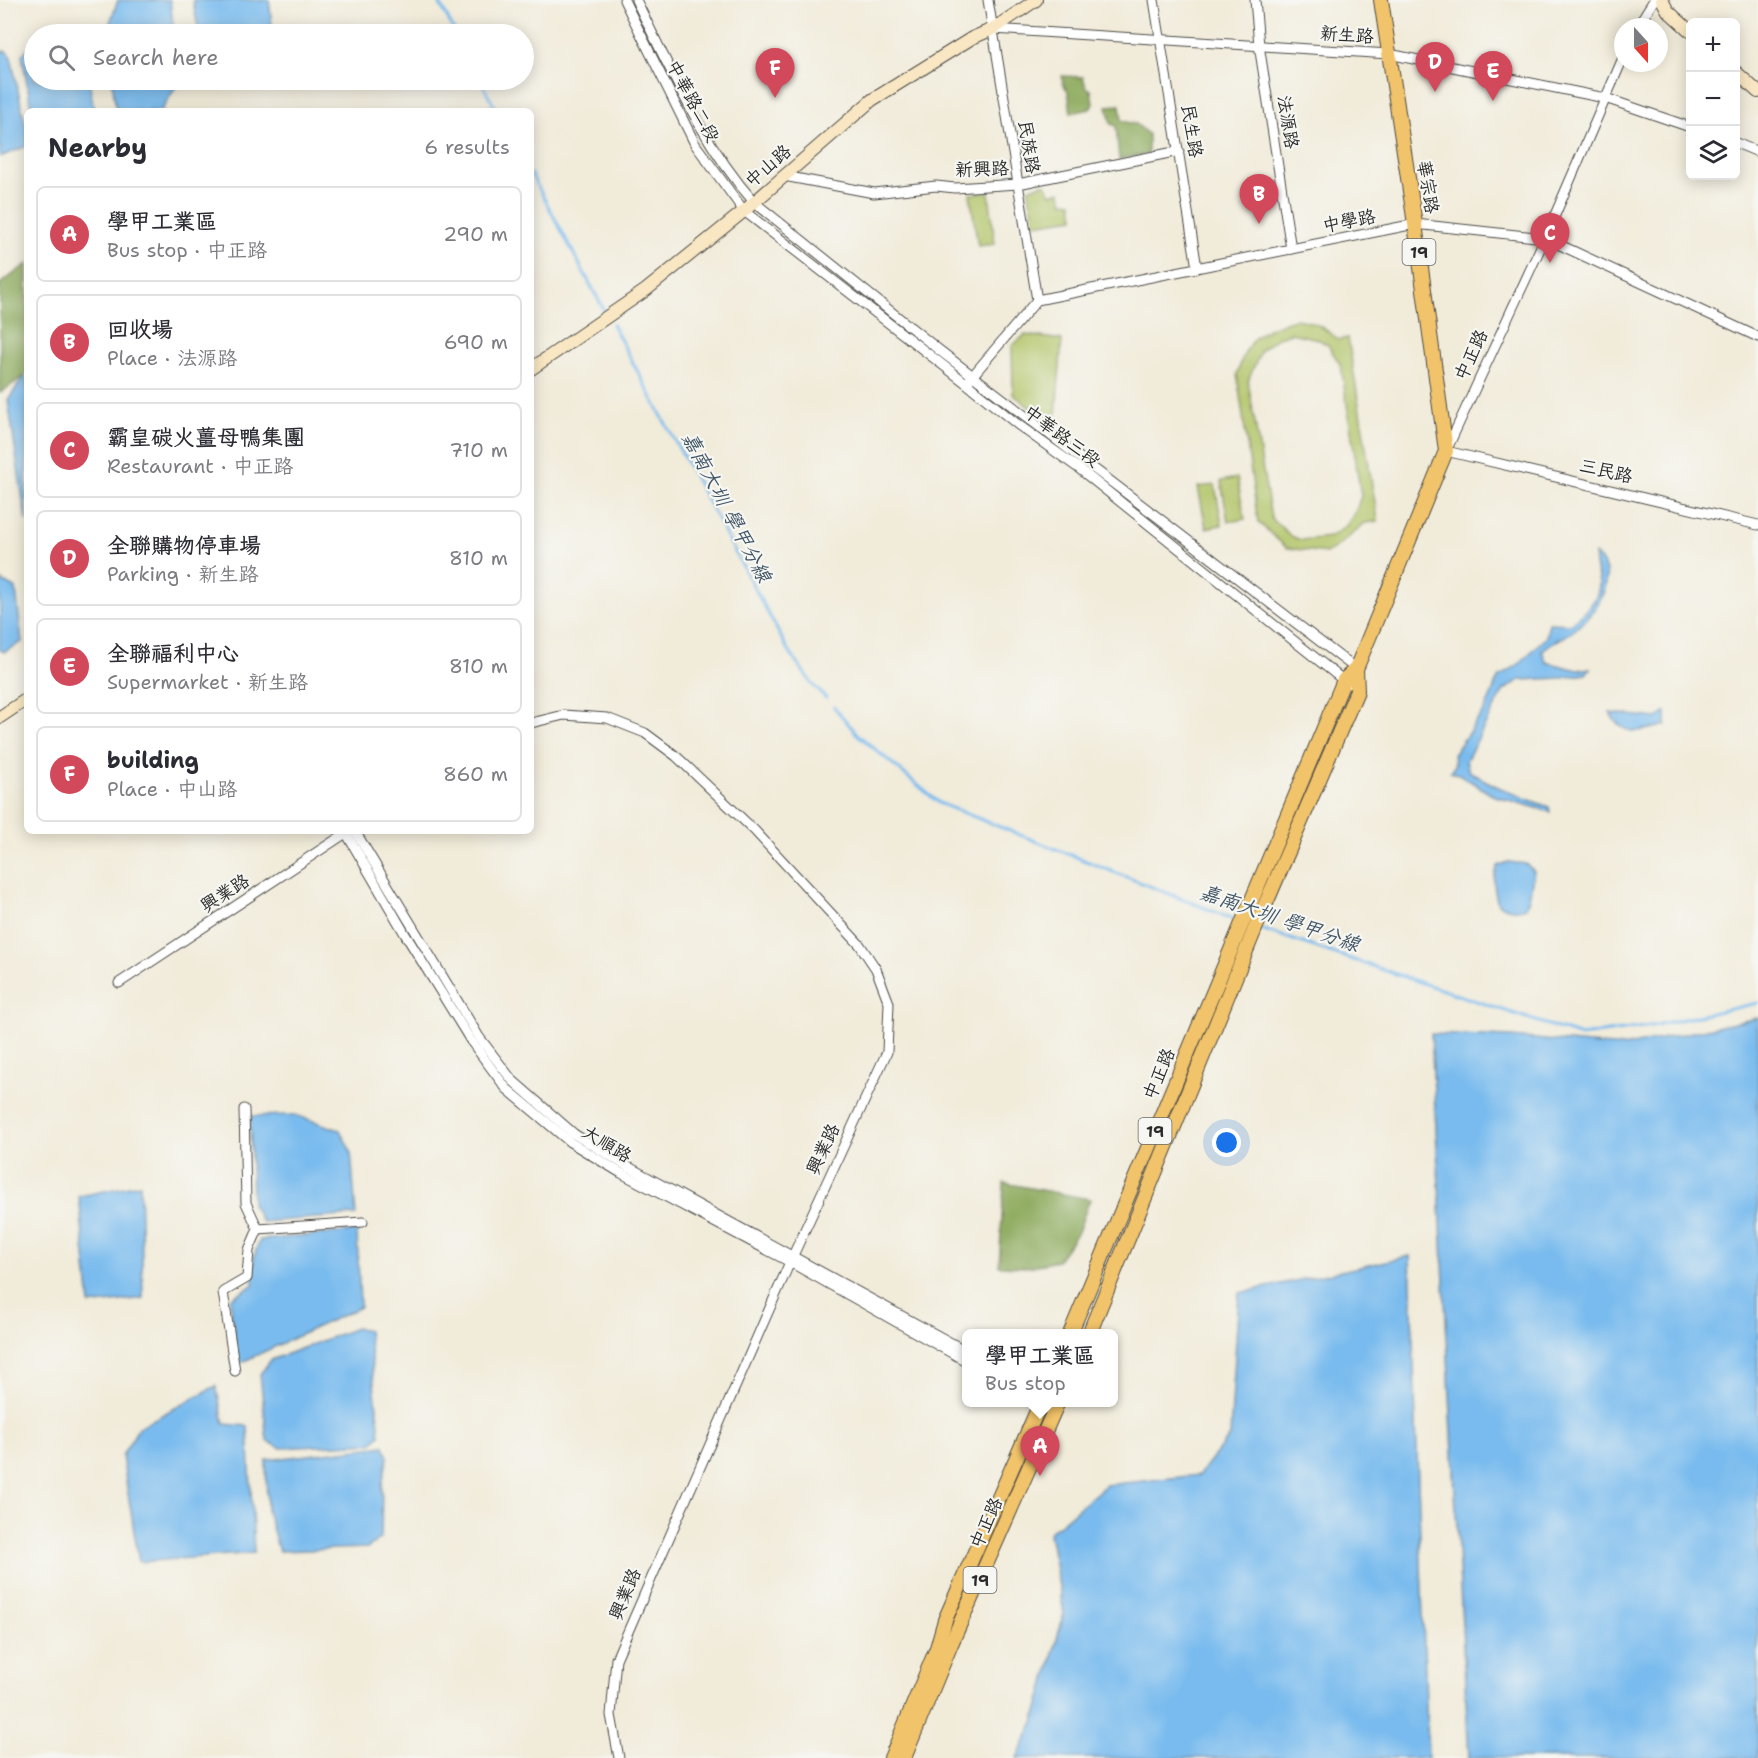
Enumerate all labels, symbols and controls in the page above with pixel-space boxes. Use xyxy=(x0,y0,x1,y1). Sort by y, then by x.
north arrow xyxy=(1614,18,1668,72)
map controls xyxy=(1686,18,1740,180)
button: + xyxy=(1686,18,1740,72)
street label: 新生路 xyxy=(1319,21,1375,49)
search box xyxy=(24,24,534,90)
icon: search xyxy=(45,41,78,74)
pin: D xyxy=(1416,42,1454,92)
text: Search here xyxy=(93,43,219,72)
pin: F xyxy=(756,48,794,98)
pin: E xyxy=(1474,51,1512,101)
street label: 中華路二段 xyxy=(661,56,725,146)
button: − xyxy=(1686,72,1740,126)
street label: 法源路 xyxy=(1272,93,1304,151)
street label: 民生路 xyxy=(1176,102,1208,160)
street label: 民族路 xyxy=(1013,118,1045,176)
button: layers xyxy=(1686,126,1740,180)
text: Nearby xyxy=(48,130,147,165)
text: 6 results xyxy=(424,134,510,160)
street label: 中山路 xyxy=(740,139,796,193)
street label: 新興路 xyxy=(955,156,1009,182)
street label: 華宗路 xyxy=(1412,158,1444,216)
pin: B xyxy=(1240,174,1278,224)
street label: 中學路 xyxy=(1320,204,1378,238)
text: 學甲工業區 xyxy=(107,207,217,236)
pin: C xyxy=(1530,214,1570,263)
text: A xyxy=(62,221,77,247)
text: 290 m xyxy=(443,221,508,247)
text: Bus stop · 中正路 xyxy=(107,237,267,263)
road number: 19 xyxy=(1402,239,1436,265)
text: 回收場 xyxy=(107,315,173,344)
street label: 中正路 xyxy=(1449,325,1493,385)
text: B xyxy=(63,329,76,355)
text: 690 m xyxy=(444,329,508,355)
text: Place · 法源路 xyxy=(107,345,237,371)
street label: 中華路三段 xyxy=(1019,399,1105,473)
text: 霸皇碳火薑母鴨集團 xyxy=(107,423,305,452)
water label: 嘉南大圳 學甲分線 xyxy=(676,427,778,588)
text: C xyxy=(63,437,76,463)
text: 710 m xyxy=(449,437,508,463)
text: Restaurant · 中正路 xyxy=(107,453,293,479)
street label: 三民路 xyxy=(1577,453,1635,489)
text: 全聯購物停車場 xyxy=(107,531,261,560)
text: D xyxy=(62,545,77,571)
text: 810 m xyxy=(449,545,508,571)
text: Parking · 新生路 xyxy=(107,561,258,587)
text: 全聯福利中心 xyxy=(107,639,239,668)
text: E xyxy=(63,653,76,679)
text: 810 m xyxy=(449,653,508,679)
text: Supermarket · 新生路 xyxy=(107,669,308,695)
text: building xyxy=(107,746,199,775)
text: F xyxy=(64,761,75,787)
text: 860 m xyxy=(443,761,508,787)
text: Place · 中山路 xyxy=(107,776,237,802)
street label: 興業路 xyxy=(196,868,254,918)
water label: 嘉南大圳 學甲分線 xyxy=(1197,879,1364,958)
street label: 中正路 xyxy=(1137,1044,1181,1104)
road number: 19 xyxy=(1138,1118,1172,1144)
street label: 興業路 xyxy=(801,1119,845,1179)
street label: 大順路 xyxy=(578,1120,636,1168)
your location xyxy=(1212,1128,1241,1157)
popup xyxy=(962,1329,1118,1407)
text: 學甲工業區 xyxy=(985,1341,1095,1370)
text: Bus stop xyxy=(985,1370,1066,1396)
pin: A xyxy=(1020,1426,1060,1476)
street label: 中正路 xyxy=(964,1493,1008,1553)
street label: 興業路 xyxy=(603,1564,647,1624)
road number: 19 xyxy=(964,1567,996,1593)

